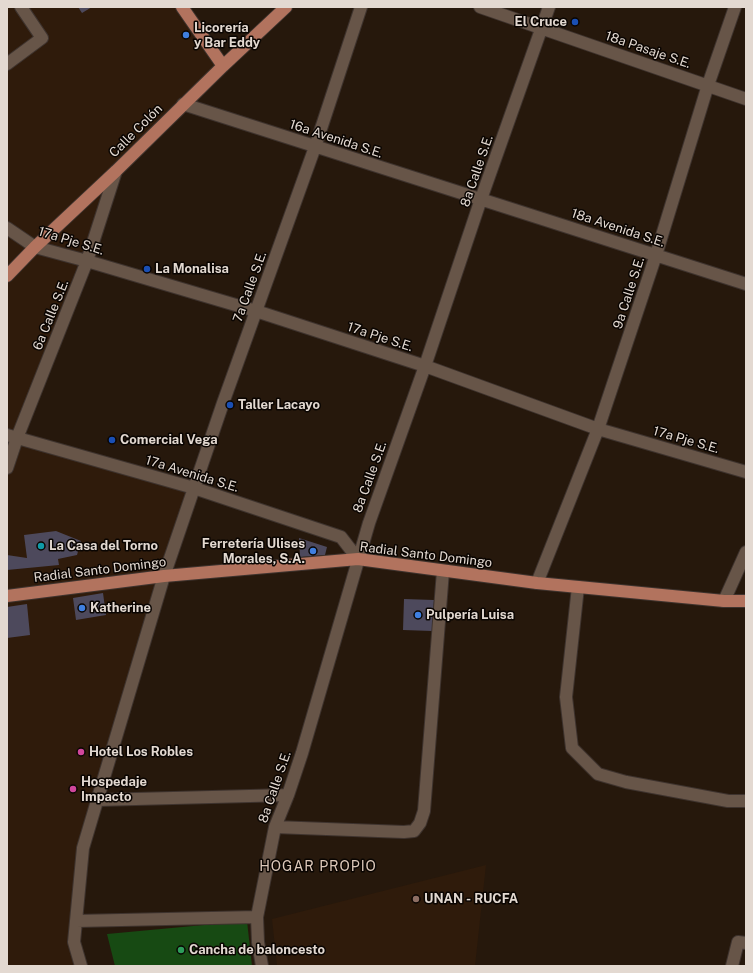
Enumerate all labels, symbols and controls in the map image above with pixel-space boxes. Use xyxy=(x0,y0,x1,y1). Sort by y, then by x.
place label: El Cruce xyxy=(515,14,567,30)
marker: El Cruce xyxy=(570,17,580,27)
place label: Licorería y Bar Eddy xyxy=(194,20,260,51)
street label: 18a Pasaje S.E. xyxy=(603,28,693,72)
marker: Licorería y Bar Eddy xyxy=(181,30,191,40)
street label: Calle Colón xyxy=(106,101,166,161)
street label: 16a Avenida S.E. xyxy=(288,117,384,161)
street label: 8a Calle S.E. xyxy=(457,133,497,209)
street label: 18a Avenida S.E. xyxy=(569,206,667,250)
street label: 17a Pje S.E. xyxy=(36,224,106,258)
street label: 7a Calle S.E. xyxy=(230,249,270,325)
street label: 9a Calle S.E. xyxy=(610,255,648,331)
place label: La Monalisa xyxy=(155,261,229,277)
marker: La Monalisa xyxy=(142,264,152,274)
street label: 6a Calle S.E. xyxy=(30,278,72,352)
street label: 17a Pje S.E. xyxy=(345,319,415,355)
place label: Taller Lacayo xyxy=(238,397,320,413)
marker: Taller Lacayo xyxy=(225,400,235,410)
street label: 17a Pje S.E. xyxy=(651,423,721,457)
place label: Comercial Vega xyxy=(120,432,218,448)
marker: Comercial Vega xyxy=(107,435,117,445)
street label: 8a Calle S.E. xyxy=(350,439,390,515)
street label: 17a Avenida S.E. xyxy=(144,452,240,496)
place label: Ferretería Ulises Morales, S.A. xyxy=(202,536,305,567)
place label: La Casa del Torno xyxy=(49,538,158,554)
street label: Radial Santo Domingo xyxy=(359,539,493,571)
marker: La Casa del Torno xyxy=(36,541,46,551)
marker: Ferretería Ulises Morales, S.A. xyxy=(308,546,318,556)
street label: Radial Santo Domingo xyxy=(33,554,167,586)
place label: Katherine xyxy=(90,600,151,616)
marker: Katherine xyxy=(77,603,87,613)
place label: Pulpería Luisa xyxy=(426,607,514,623)
marker: Pulpería Luisa xyxy=(413,610,423,620)
place label: Hotel Los Robles xyxy=(89,744,193,760)
marker: Hotel Los Robles xyxy=(76,747,86,757)
street label: 8a Calle S.E. xyxy=(255,749,295,825)
place label: Hospedaje Impacto xyxy=(81,774,147,805)
marker: Hospedaje Impacto xyxy=(68,784,78,794)
district label: HOGAR PROPIO xyxy=(259,859,377,875)
place label: UNAN - RUCFA xyxy=(424,891,518,907)
marker: UNAN - RUCFA xyxy=(411,894,421,904)
place label: Cancha de baloncesto xyxy=(189,942,325,958)
marker: Cancha de baloncesto xyxy=(176,945,186,955)

